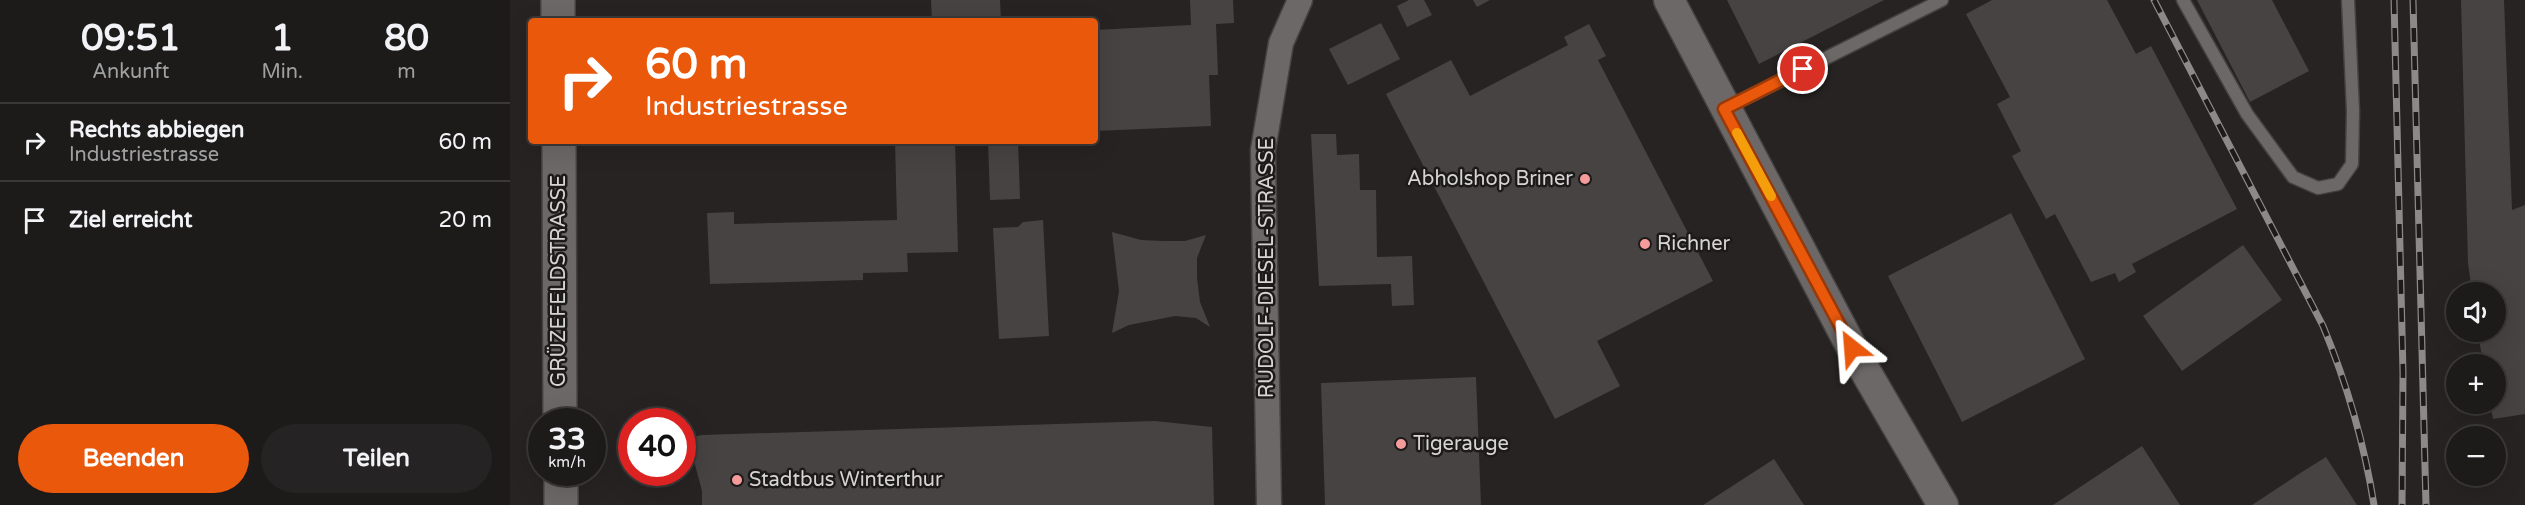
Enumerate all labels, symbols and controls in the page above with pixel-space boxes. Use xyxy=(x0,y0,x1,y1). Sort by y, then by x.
text: 09:51 xyxy=(81,17,181,60)
text: 1 xyxy=(271,17,294,60)
text: 80 xyxy=(384,17,429,60)
text: 60 m xyxy=(645,39,747,90)
icon: right xyxy=(546,42,624,120)
pin xyxy=(1777,43,1828,94)
icon: arrive xyxy=(1786,52,1819,85)
text: Ankunft xyxy=(92,60,169,84)
text: Min. xyxy=(262,60,303,84)
text: m xyxy=(397,60,416,84)
text: Industriestrasse xyxy=(645,90,848,123)
text: Rechts abbiegen xyxy=(69,117,244,143)
icon: right xyxy=(18,126,51,159)
text: 60 m xyxy=(438,129,492,155)
street label: RUDOLF-DIESEL-STRASSE xyxy=(1255,138,1279,398)
text: Industriestrasse xyxy=(69,143,219,167)
place label: Abholshop Briner xyxy=(1407,167,1573,191)
marker: Abholshop Briner xyxy=(1578,172,1592,186)
street label: GRÜZEFELDSTRASSE xyxy=(546,175,571,387)
icon: arrive xyxy=(18,204,51,237)
text: Ziel erreicht xyxy=(69,207,192,233)
text: 20 m xyxy=(438,207,492,233)
place label: Richner xyxy=(1657,232,1731,256)
marker: Richner xyxy=(1638,237,1652,251)
map controls xyxy=(2446,282,2506,486)
button: sound xyxy=(2446,282,2506,342)
position arrow xyxy=(1820,316,1884,380)
button: + xyxy=(2446,354,2506,414)
speed limit sign: 40 xyxy=(618,408,696,486)
text: 33 xyxy=(548,421,586,458)
button: Beenden xyxy=(18,424,249,493)
button: Teilen xyxy=(261,424,492,493)
button: − xyxy=(2446,426,2506,486)
place label: Tigerauge xyxy=(1413,432,1509,456)
marker: Tigerauge xyxy=(1394,437,1408,451)
text: km/h xyxy=(548,453,586,471)
place label: Stadtbus Winterthur xyxy=(749,468,943,492)
marker: Stadtbus Winterthur xyxy=(730,473,744,487)

